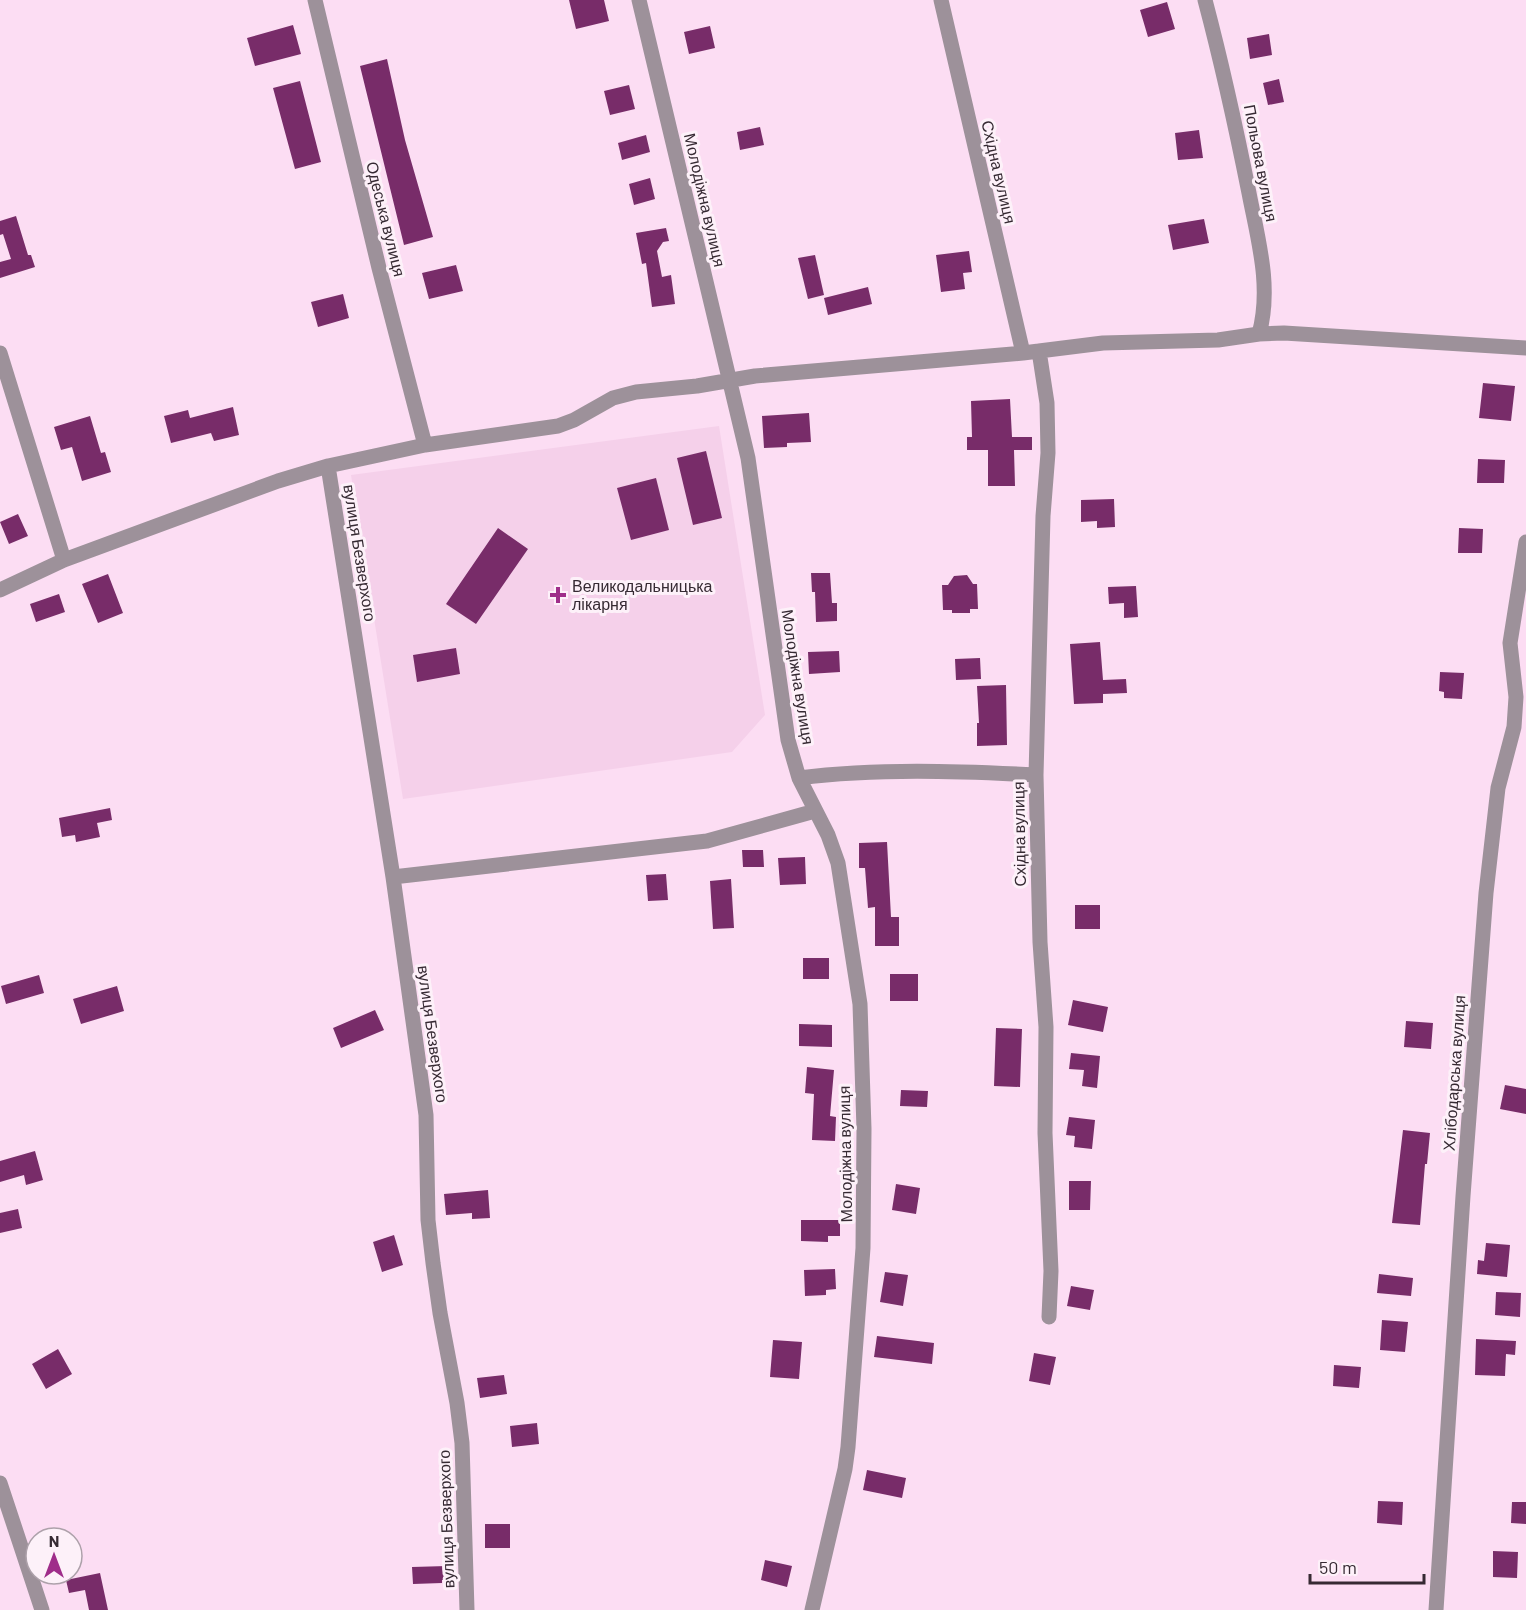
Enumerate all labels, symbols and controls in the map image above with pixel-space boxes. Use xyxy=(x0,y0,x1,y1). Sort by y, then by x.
street label: Польова вулиця xyxy=(1241,103,1282,223)
street label: Східна вулиця xyxy=(978,118,1021,225)
street label: Молодіжна вулиця xyxy=(681,131,730,269)
street label: Одеська вулиця xyxy=(363,159,410,278)
street label: вулиця Безверхого xyxy=(340,483,381,623)
place label: Великодальницька лікарня xyxy=(572,576,713,613)
marker: Великодальницька лікарня xyxy=(549,586,567,604)
street label: Молодіжна вулиця xyxy=(778,608,819,746)
street label: Східна вулиця xyxy=(1008,781,1029,887)
street label: вулиця Безверхого xyxy=(414,964,453,1104)
street label: Хлібодарська вулиця xyxy=(1439,994,1468,1151)
street label: Молодіжна вулиця xyxy=(834,1086,855,1222)
street label: вулиця Безверхого xyxy=(434,1449,457,1589)
north arrow xyxy=(24,1526,84,1586)
text: N xyxy=(49,1531,59,1550)
scale bar xyxy=(1310,1547,1424,1585)
text: 50 m xyxy=(1319,1556,1357,1578)

